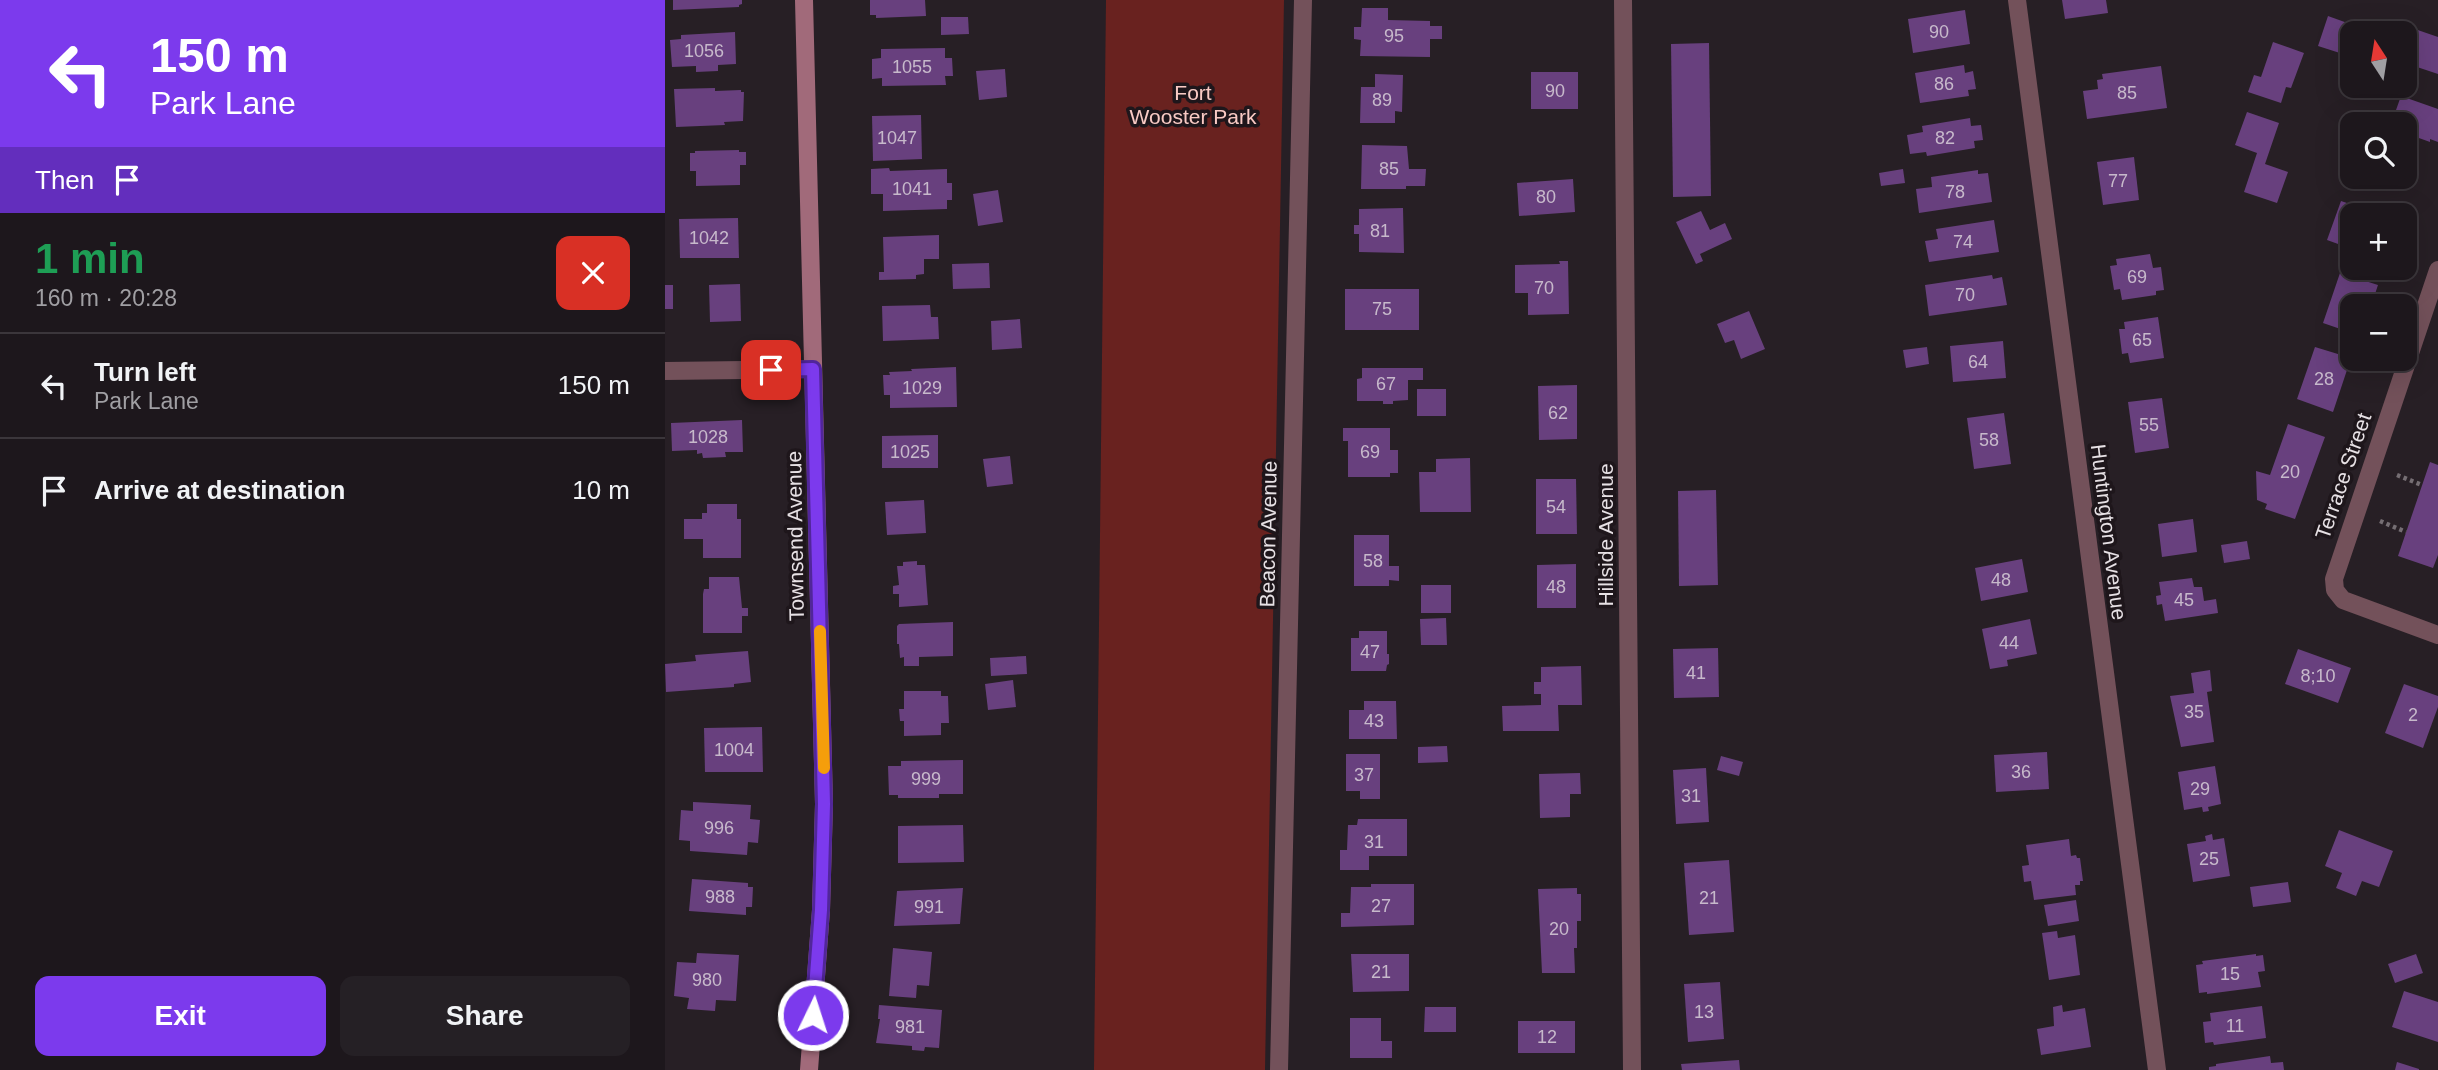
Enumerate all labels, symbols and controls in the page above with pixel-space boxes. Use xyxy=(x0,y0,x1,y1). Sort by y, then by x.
north arrow xyxy=(2340,21,2417,98)
map controls xyxy=(2340,21,2417,371)
house number: 90 xyxy=(1929,22,1949,42)
house number: 95 xyxy=(1384,26,1404,46)
icon: left xyxy=(35,28,126,119)
text: 150 m xyxy=(150,28,289,82)
house number: 1056 xyxy=(684,41,724,61)
house number: 1055 xyxy=(892,57,932,77)
house number: 86 xyxy=(1934,74,1954,94)
park label: Fort Wooster Park xyxy=(1130,81,1257,128)
house number: 90 xyxy=(1545,81,1565,101)
house number: 85 xyxy=(2117,83,2137,103)
text: Park Lane xyxy=(150,85,296,121)
house number: 89 xyxy=(1372,90,1392,110)
button: search xyxy=(2340,112,2417,189)
house number: 1047 xyxy=(877,128,917,148)
house number: 82 xyxy=(1935,128,1955,148)
house number: 85 xyxy=(1379,159,1399,179)
icon: arrive xyxy=(108,161,146,199)
text: Then xyxy=(35,165,94,195)
house number: 77 xyxy=(2108,171,2128,191)
house number: 1041 xyxy=(892,179,932,199)
house number: 78 xyxy=(1945,182,1965,202)
house number: 80 xyxy=(1536,187,1556,207)
button: + xyxy=(2340,203,2417,280)
house number: 81 xyxy=(1370,221,1390,241)
house number: 1042 xyxy=(689,228,729,248)
house number: 74 xyxy=(1953,232,1973,252)
text: 1 min xyxy=(35,235,145,282)
button: close xyxy=(556,236,630,310)
house number: 69 xyxy=(2127,267,2147,287)
house number: 70 xyxy=(1534,278,1554,298)
text: 160 m · 20:28 xyxy=(35,285,177,311)
house number: 70 xyxy=(1955,285,1975,305)
button: − xyxy=(2340,294,2417,371)
house number: 75 xyxy=(1372,299,1392,319)
house number: 65 xyxy=(2132,330,2152,350)
pin xyxy=(741,340,801,400)
icon: arrive xyxy=(752,351,790,389)
house number: 64 xyxy=(1968,352,1988,372)
text: Turn left xyxy=(94,357,196,387)
icon: left xyxy=(35,367,73,405)
house number: 28 xyxy=(2314,369,2334,389)
text: 150 m xyxy=(558,370,630,400)
house number: 67 xyxy=(1376,374,1396,394)
house number: 1029 xyxy=(902,378,942,398)
text: Park Lane xyxy=(94,388,199,414)
house number: 62 xyxy=(1548,403,1568,423)
street label: Terrace Street xyxy=(2311,410,2375,542)
house number: 55 xyxy=(2139,415,2159,435)
house number: 1028 xyxy=(688,427,728,447)
house number: 58 xyxy=(1979,430,1999,450)
house number: 1025 xyxy=(890,442,930,462)
house number: 69 xyxy=(1360,442,1380,462)
street label: Huntington Avenue xyxy=(2087,443,2131,621)
street label: Townsend Avenue xyxy=(782,451,808,621)
street label: Beacon Avenue xyxy=(1255,460,1281,608)
house number: 20 xyxy=(2280,462,2300,482)
street label: Hillside Avenue xyxy=(1594,463,1617,607)
icon: arrive xyxy=(35,472,73,510)
text: Arrive at destination xyxy=(94,475,345,505)
text: 10 m xyxy=(572,475,630,505)
house number: 54 xyxy=(1546,497,1566,517)
house number: 58 xyxy=(1363,551,1383,571)
house number: 48 xyxy=(1991,570,2011,590)
house number: 48 xyxy=(1546,577,1566,597)
house number: 45 xyxy=(2174,590,2194,610)
house number: 44 xyxy=(1999,633,2019,653)
house number: 47 xyxy=(1360,642,1380,662)
house number: 41 xyxy=(1686,663,1706,683)
house number: 8;10 xyxy=(2300,666,2336,686)
house number: 35 xyxy=(2184,702,2204,722)
house number: 2 xyxy=(2408,705,2418,725)
house number: 43 xyxy=(1364,711,1384,731)
house number: 1004 xyxy=(714,740,754,760)
house number: 36 xyxy=(2011,762,2031,782)
house number: 37 xyxy=(1354,765,1374,785)
house number: 999 xyxy=(911,769,941,789)
house number: 29 xyxy=(2190,779,2210,799)
house number: 31 xyxy=(1681,786,1701,806)
house number: 996 xyxy=(704,818,734,838)
house number: 31 xyxy=(1364,832,1384,852)
house number: 25 xyxy=(2199,849,2219,869)
house number: 988 xyxy=(705,887,735,907)
house number: 21 xyxy=(1699,888,1719,908)
house number: 27 xyxy=(1371,896,1391,916)
house number: 991 xyxy=(914,897,944,917)
house number: 20 xyxy=(1549,919,1569,939)
house number: 21 xyxy=(1371,962,1391,982)
house number: 15 xyxy=(2220,964,2240,984)
house number: 980 xyxy=(692,970,722,990)
button: Exit xyxy=(35,976,326,1056)
button: Share xyxy=(340,976,630,1056)
position arrow xyxy=(776,978,850,1052)
house number: 13 xyxy=(1694,1002,1714,1022)
house number: 11 xyxy=(2226,1016,2244,1036)
house number: 981 xyxy=(895,1017,925,1037)
house number: 12 xyxy=(1537,1027,1557,1047)

